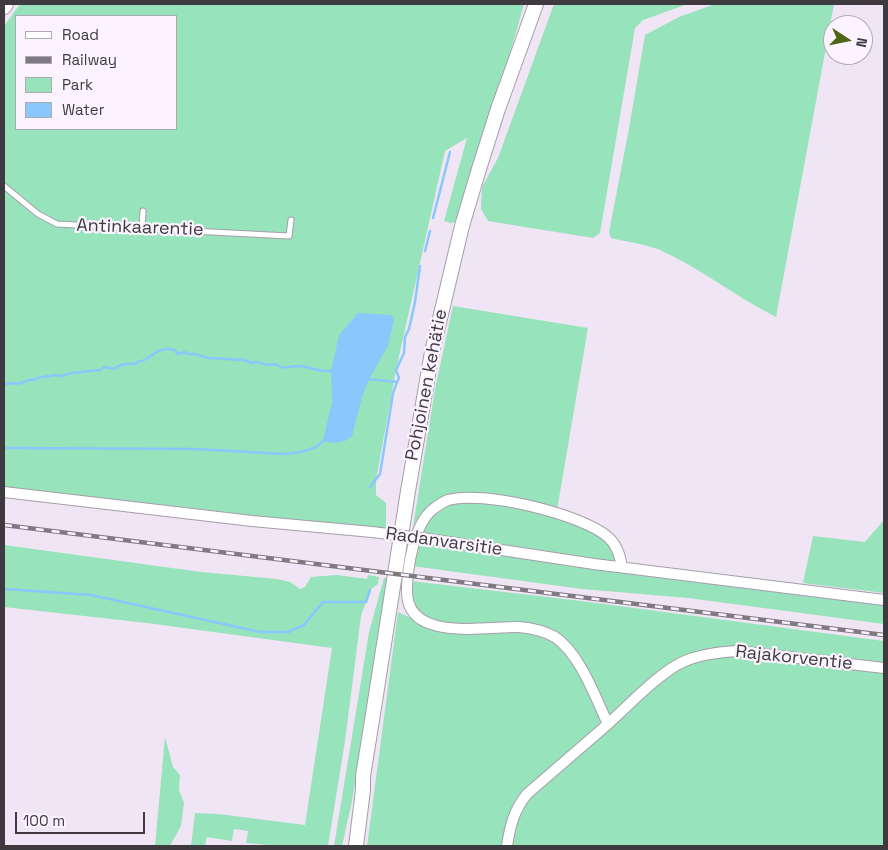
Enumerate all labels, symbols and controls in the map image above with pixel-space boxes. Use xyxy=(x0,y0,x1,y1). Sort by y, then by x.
legend xyxy=(15,15,178,130)
north arrow xyxy=(823,15,873,65)
text: Road xyxy=(62,25,99,44)
text: N xyxy=(852,36,871,49)
text: Railway xyxy=(62,50,117,69)
text: Park xyxy=(62,75,93,94)
text: Water xyxy=(62,100,104,119)
street label: Antinkaarentie xyxy=(76,215,204,241)
street label: Pohjoinen kehätie xyxy=(402,307,452,463)
street label: Radanvarsitie xyxy=(384,523,504,561)
street label: Rajakorventie xyxy=(734,641,854,675)
scale bar xyxy=(18,802,148,834)
text: 100 m xyxy=(23,811,65,830)

